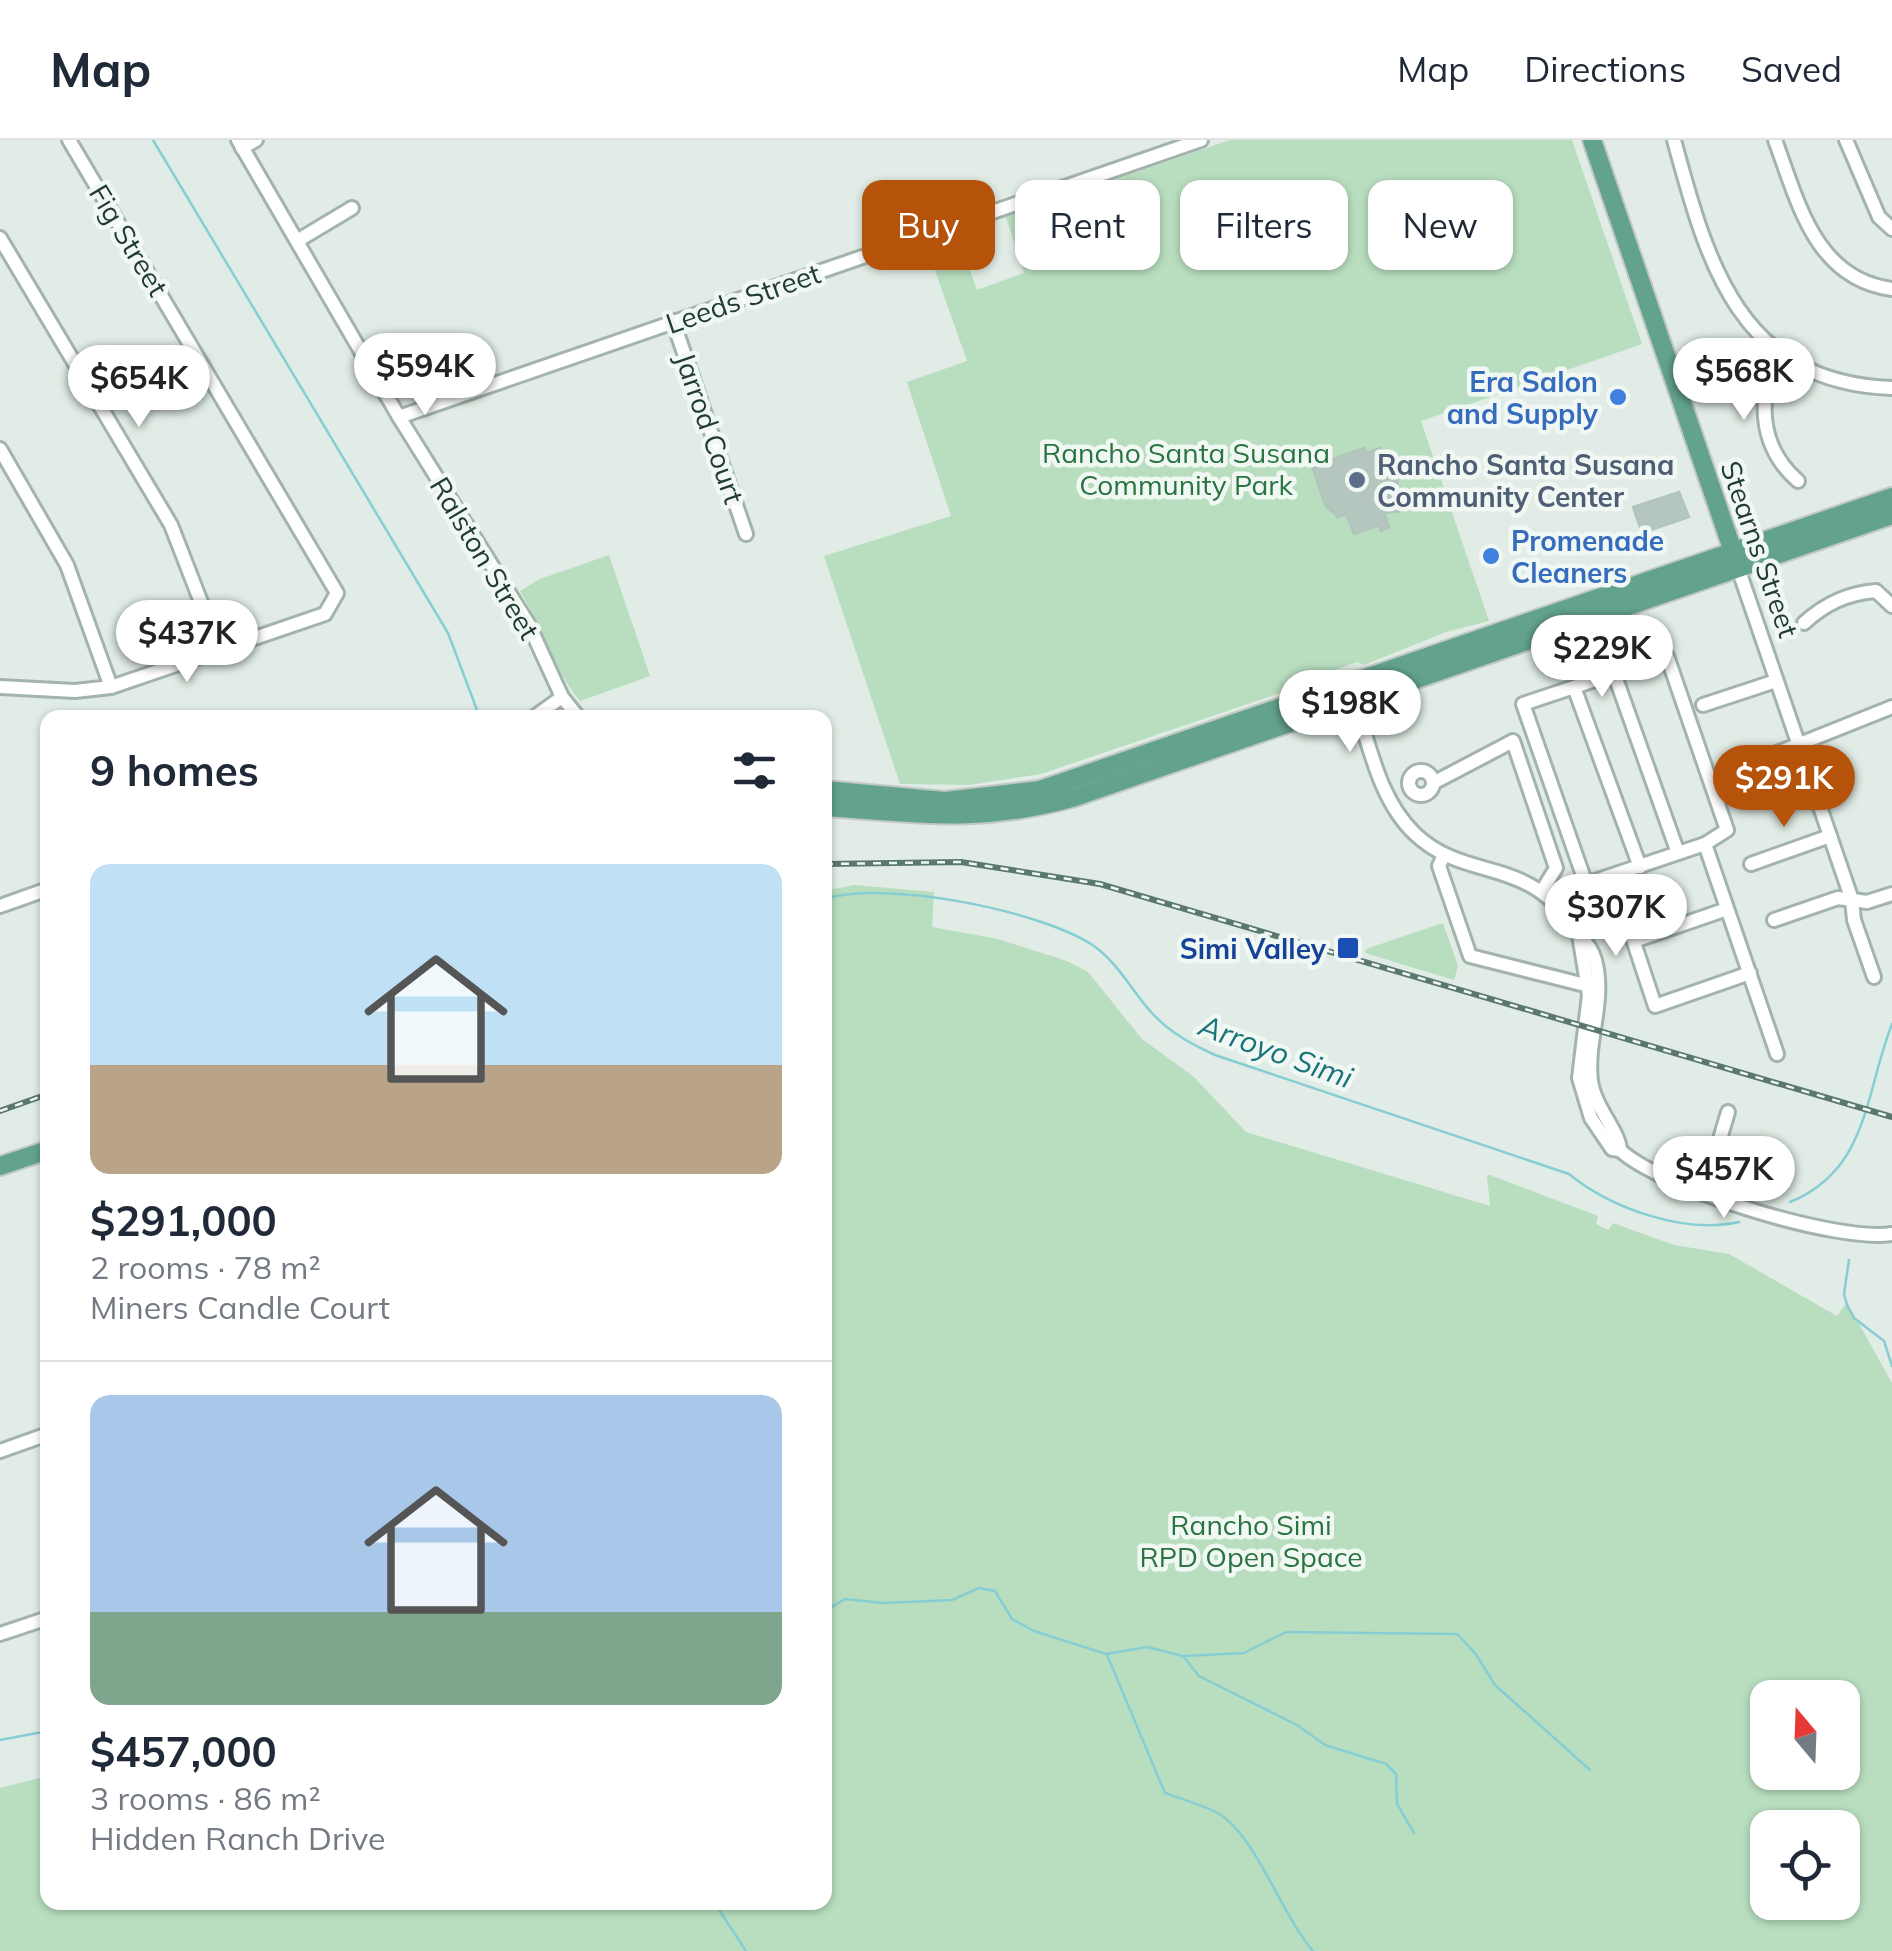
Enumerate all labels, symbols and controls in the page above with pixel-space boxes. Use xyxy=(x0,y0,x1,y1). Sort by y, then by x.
text: Map xyxy=(50,39,151,99)
text: Map xyxy=(1397,47,1469,91)
text: Directions xyxy=(1524,47,1686,91)
text: Saved xyxy=(1741,47,1842,91)
street label: Fig Street xyxy=(82,178,176,302)
chip: Buy xyxy=(862,180,995,270)
chip: Rent xyxy=(1015,180,1160,270)
chip: Filters xyxy=(1180,180,1348,270)
chip: New xyxy=(1368,180,1513,270)
street label: Leeds Street xyxy=(661,255,825,341)
pin: $594K xyxy=(355,333,495,418)
pin: $568K xyxy=(1674,338,1814,423)
pin: $654K xyxy=(69,345,209,430)
text: $594K xyxy=(376,345,474,385)
street label: Jarrod Court xyxy=(668,348,752,508)
text: $568K xyxy=(1695,350,1793,390)
text: $654K xyxy=(90,357,188,397)
place label: Era Salon and Supply xyxy=(1447,364,1599,431)
marker: Era Salon and Supply xyxy=(1607,386,1629,408)
park label: Rancho Santa Susana Community Park xyxy=(1042,435,1330,502)
place label: Rancho Santa Susana Community Center xyxy=(1377,447,1674,514)
street label: Stearns Street xyxy=(1713,456,1807,642)
marker: Rancho Santa Susana Community Center xyxy=(1346,469,1368,491)
street label: Ralston Street xyxy=(423,470,547,646)
place label: Promenade Cleaners xyxy=(1511,523,1664,590)
marker: Promenade Cleaners xyxy=(1480,545,1502,567)
pin: $437K xyxy=(117,600,257,685)
text: $437K xyxy=(138,612,236,652)
pin: $229K xyxy=(1532,615,1672,700)
text: $229K xyxy=(1553,627,1651,667)
pin: $198K xyxy=(1280,670,1420,755)
text: $198K xyxy=(1301,682,1399,722)
icon: filters xyxy=(727,743,782,798)
text: 9 homes xyxy=(90,744,259,797)
pin: $291K xyxy=(1714,745,1854,830)
text: $291K xyxy=(1735,757,1833,797)
pin: $307K xyxy=(1546,874,1686,959)
text: $307K xyxy=(1567,886,1665,926)
icon: home xyxy=(346,929,526,1109)
place label: Simi Valley xyxy=(1180,931,1327,966)
marker: Simi Valley xyxy=(1335,935,1361,961)
water label: Arroyo Simi xyxy=(1193,1005,1359,1097)
pin: $457K xyxy=(1654,1136,1794,1221)
text: $457K xyxy=(1675,1148,1773,1188)
text: $291,000 xyxy=(90,1194,277,1247)
text: 2 rooms · 78 m² xyxy=(90,1247,321,1287)
text: Miners Candle Court xyxy=(90,1287,390,1327)
icon: home xyxy=(346,1460,526,1640)
park label: Rancho Simi RPD Open Space xyxy=(1139,1507,1363,1574)
north arrow xyxy=(1750,1680,1860,1790)
map controls xyxy=(1750,1680,1860,1920)
text: $457,000 xyxy=(90,1725,277,1778)
text: 3 rooms · 86 m² xyxy=(90,1778,321,1818)
button: locate xyxy=(1750,1810,1860,1920)
text: Hidden Ranch Drive xyxy=(90,1818,385,1858)

